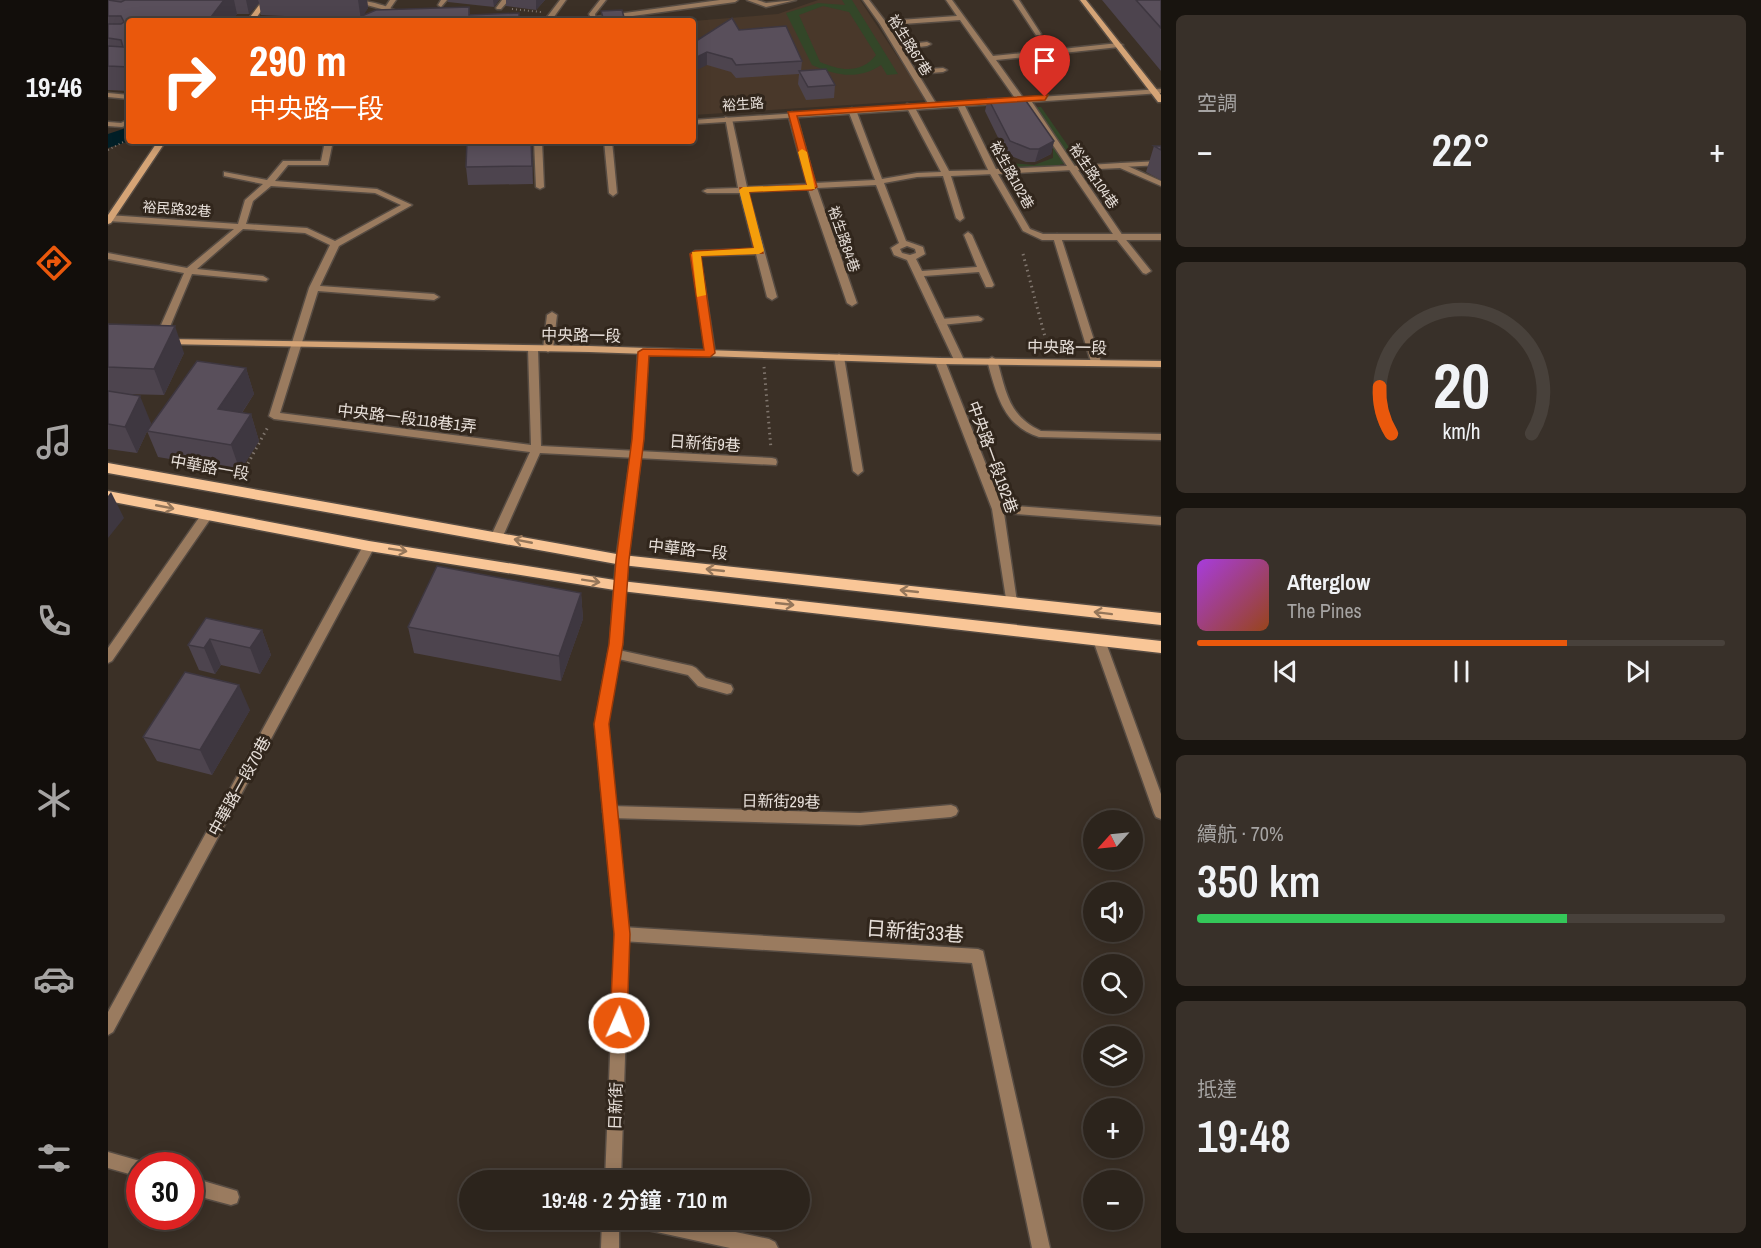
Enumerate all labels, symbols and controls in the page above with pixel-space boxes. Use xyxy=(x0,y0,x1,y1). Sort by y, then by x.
street label: 裕生路67巷 xyxy=(884,11,936,79)
text: 290 m xyxy=(249,33,347,89)
pin xyxy=(1019,35,1070,97)
icon: right xyxy=(150,42,228,120)
icon: arrive xyxy=(1028,44,1061,77)
text: 19:46 xyxy=(26,69,82,105)
text: 空調 xyxy=(1197,89,1237,116)
text: 中央路一段 xyxy=(249,90,384,126)
street label: 裕生路 xyxy=(721,94,765,114)
text: 22° xyxy=(1431,119,1491,180)
text: − xyxy=(1197,128,1213,172)
text: + xyxy=(1709,128,1725,172)
street label: 裕生路102巷 xyxy=(986,138,1038,212)
street label: 裕生路104巷 xyxy=(1066,140,1122,212)
street label: 裕民路32巷 xyxy=(142,198,212,220)
street label: 裕生路84巷 xyxy=(824,204,864,274)
icon: directions xyxy=(33,242,75,284)
street label: 中央路一段 xyxy=(541,323,621,347)
street label: 中央路一段 xyxy=(1027,335,1107,359)
text: 20 xyxy=(1433,344,1489,428)
street label: 中央路一段192巷 xyxy=(963,398,1023,516)
street label: 中央路一段118巷1弄 xyxy=(336,399,478,437)
text: km/h xyxy=(1442,418,1480,447)
icon: music xyxy=(33,421,75,463)
street label: 日新街9巷 xyxy=(669,430,741,456)
street label: 中華路一段 xyxy=(169,449,251,485)
one-way arrow xyxy=(155,502,175,513)
street label: 中華路一段 xyxy=(647,534,729,564)
one-way arrow xyxy=(513,535,533,546)
one-way arrow xyxy=(388,545,408,556)
one-way arrow xyxy=(706,564,726,575)
text: Afterglow xyxy=(1287,567,1370,597)
one-way arrow xyxy=(581,576,600,587)
one-way arrow xyxy=(900,585,920,596)
text: The Pines xyxy=(1287,597,1362,624)
one-way arrow xyxy=(774,599,794,610)
icon: phone xyxy=(33,600,75,642)
one-way arrow xyxy=(1093,607,1113,618)
icon: previous xyxy=(1269,655,1302,688)
icon: pause xyxy=(1445,655,1478,688)
icon: next xyxy=(1621,655,1654,688)
street label: 中華路一段70巷 xyxy=(203,732,275,840)
icon: climate xyxy=(33,779,75,821)
street label: 日新街29巷 xyxy=(742,789,820,813)
north arrow xyxy=(1083,810,1143,870)
map controls xyxy=(1083,810,1143,1230)
text: 續航 · 70% xyxy=(1197,820,1284,847)
text: 350 km xyxy=(1197,850,1321,911)
button: sound xyxy=(1083,882,1143,942)
street label: 日新街33巷 xyxy=(865,914,965,948)
button: search xyxy=(1083,954,1143,1014)
icon: car xyxy=(33,958,75,1000)
position arrow xyxy=(587,991,651,1055)
button: layers xyxy=(1083,1026,1143,1086)
text: 抵達 xyxy=(1197,1075,1237,1102)
street label: 日新街 xyxy=(603,1082,627,1130)
button: + xyxy=(1083,1098,1143,1158)
text: 19:48 xyxy=(1197,1105,1291,1166)
icon: filters xyxy=(33,1137,75,1179)
speed limit sign: 30 xyxy=(126,1152,204,1230)
button: − xyxy=(1083,1170,1143,1230)
text: 19:48 · 2 分鐘 · 710 m xyxy=(542,1185,727,1215)

